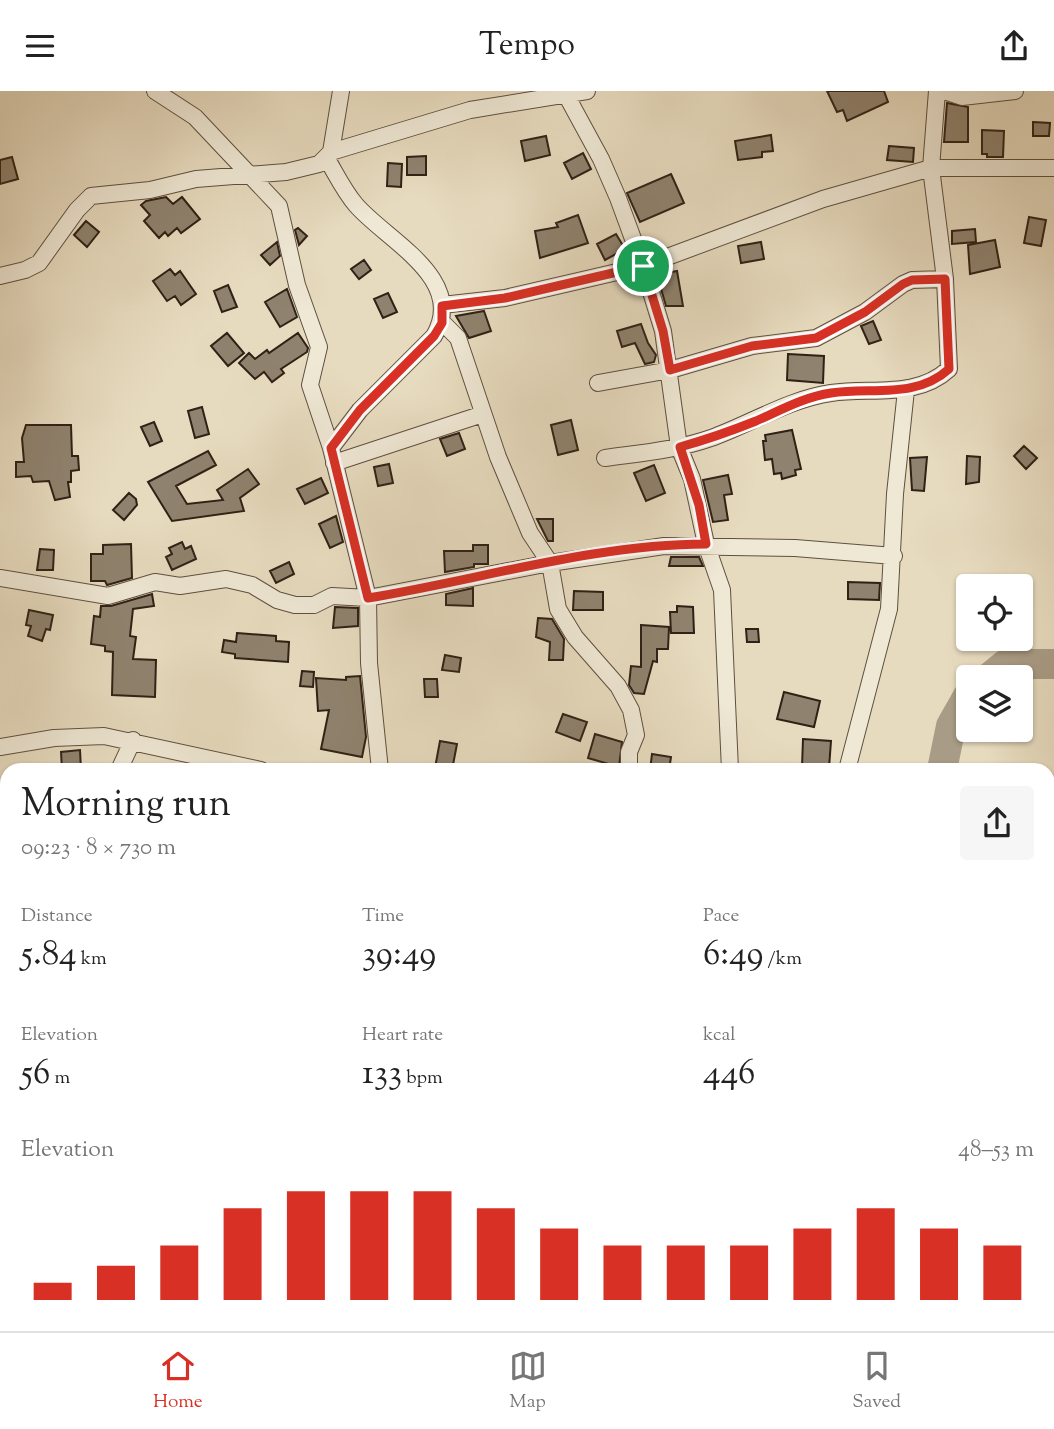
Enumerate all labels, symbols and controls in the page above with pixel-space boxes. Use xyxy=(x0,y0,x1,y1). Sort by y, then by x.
text: Tempo xyxy=(479,23,575,69)
icon: menu xyxy=(21,27,59,65)
icon: share xyxy=(995,27,1033,65)
pin xyxy=(613,236,673,296)
icon: arrive xyxy=(624,247,662,285)
map controls xyxy=(956,574,1033,742)
button: locate xyxy=(956,574,1033,651)
button: layers xyxy=(956,665,1033,742)
text: Morning run xyxy=(21,779,231,833)
button: share xyxy=(960,786,1034,860)
text: 09:23 · 8 × 730 m xyxy=(21,832,176,865)
text: Distance xyxy=(21,903,93,930)
text: Time xyxy=(362,903,404,930)
text: Pace xyxy=(703,903,739,930)
text: 5.84 xyxy=(21,930,77,981)
text: 39:49 xyxy=(362,930,436,981)
text: 6:49 xyxy=(703,930,763,981)
text: km xyxy=(77,946,107,973)
text: /km xyxy=(763,946,802,973)
text: Elevation xyxy=(21,1022,98,1049)
text: Heart rate xyxy=(362,1022,443,1049)
text: kcal xyxy=(703,1022,736,1049)
text: 56 xyxy=(21,1049,50,1100)
text: 133 xyxy=(362,1049,402,1100)
text: 446 xyxy=(703,1049,755,1100)
text: m xyxy=(50,1065,70,1092)
text: bpm xyxy=(402,1065,443,1092)
text: Elevation xyxy=(21,1134,114,1167)
text: 48–53 m xyxy=(958,1134,1034,1167)
tab: Home xyxy=(153,1347,203,1416)
tab: Map xyxy=(509,1347,547,1416)
tab: Saved xyxy=(852,1347,901,1416)

